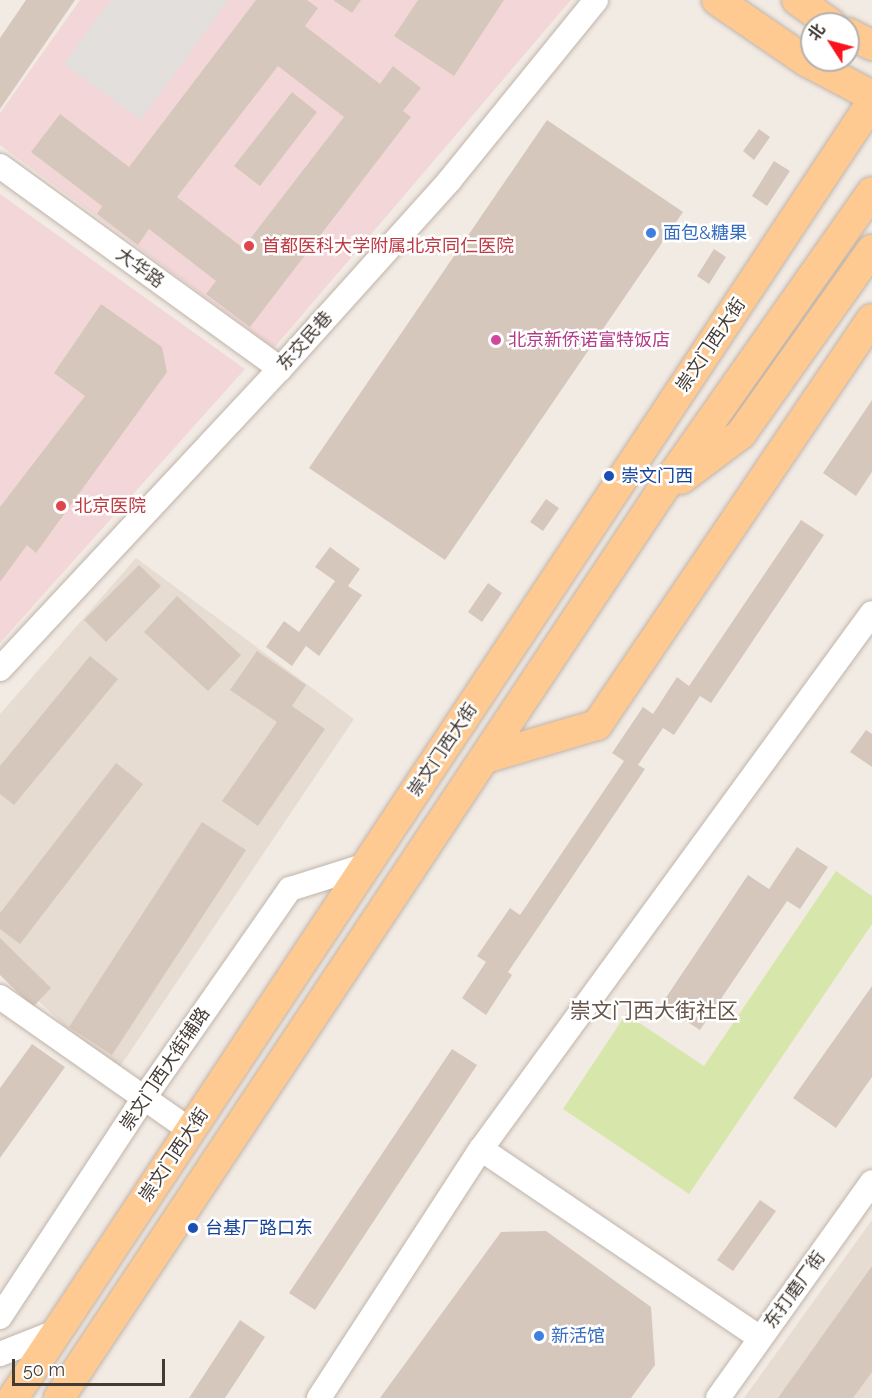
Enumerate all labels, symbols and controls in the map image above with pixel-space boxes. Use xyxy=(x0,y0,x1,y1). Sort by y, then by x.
north arrow xyxy=(800,12,860,72)
text: 北 xyxy=(804,20,829,44)
place label: 面包&糖果 xyxy=(663,222,747,244)
marker: 面包&糖果 xyxy=(644,226,658,240)
place label: 首都医科大学附属北京同仁医院 xyxy=(262,235,514,257)
marker: 首都医科大学附属北京同仁医院 xyxy=(240,237,258,255)
street label: 大华路 xyxy=(112,243,168,293)
street label: 崇文门西大街 xyxy=(672,294,750,396)
street label: 东交民巷 xyxy=(273,307,337,375)
place label: 北京新侨诺富特饭店 xyxy=(508,329,670,351)
marker: 北京新侨诺富特饭店 xyxy=(489,333,503,347)
place label: 崇文门西 xyxy=(621,465,693,487)
marker: 崇文门西 xyxy=(602,469,616,483)
place label: 北京医院 xyxy=(74,495,146,517)
marker: 北京医院 xyxy=(52,497,70,515)
street label: 崇文门西大街 xyxy=(404,699,482,801)
district label: 崇文门西大街社区 xyxy=(570,998,738,1024)
street label: 崇文门西大街辅路 xyxy=(116,1003,214,1135)
street label: 崇文门西大街 xyxy=(135,1104,213,1206)
place label: 台基厂路口东 xyxy=(205,1217,313,1239)
marker: 台基厂路口东 xyxy=(186,1221,200,1235)
street label: 东打磨厂街 xyxy=(760,1247,830,1333)
place label: 新活馆 xyxy=(551,1325,605,1347)
marker: 新活馆 xyxy=(532,1329,546,1343)
scale bar xyxy=(15,1347,168,1385)
text: 50 m xyxy=(23,1359,65,1380)

